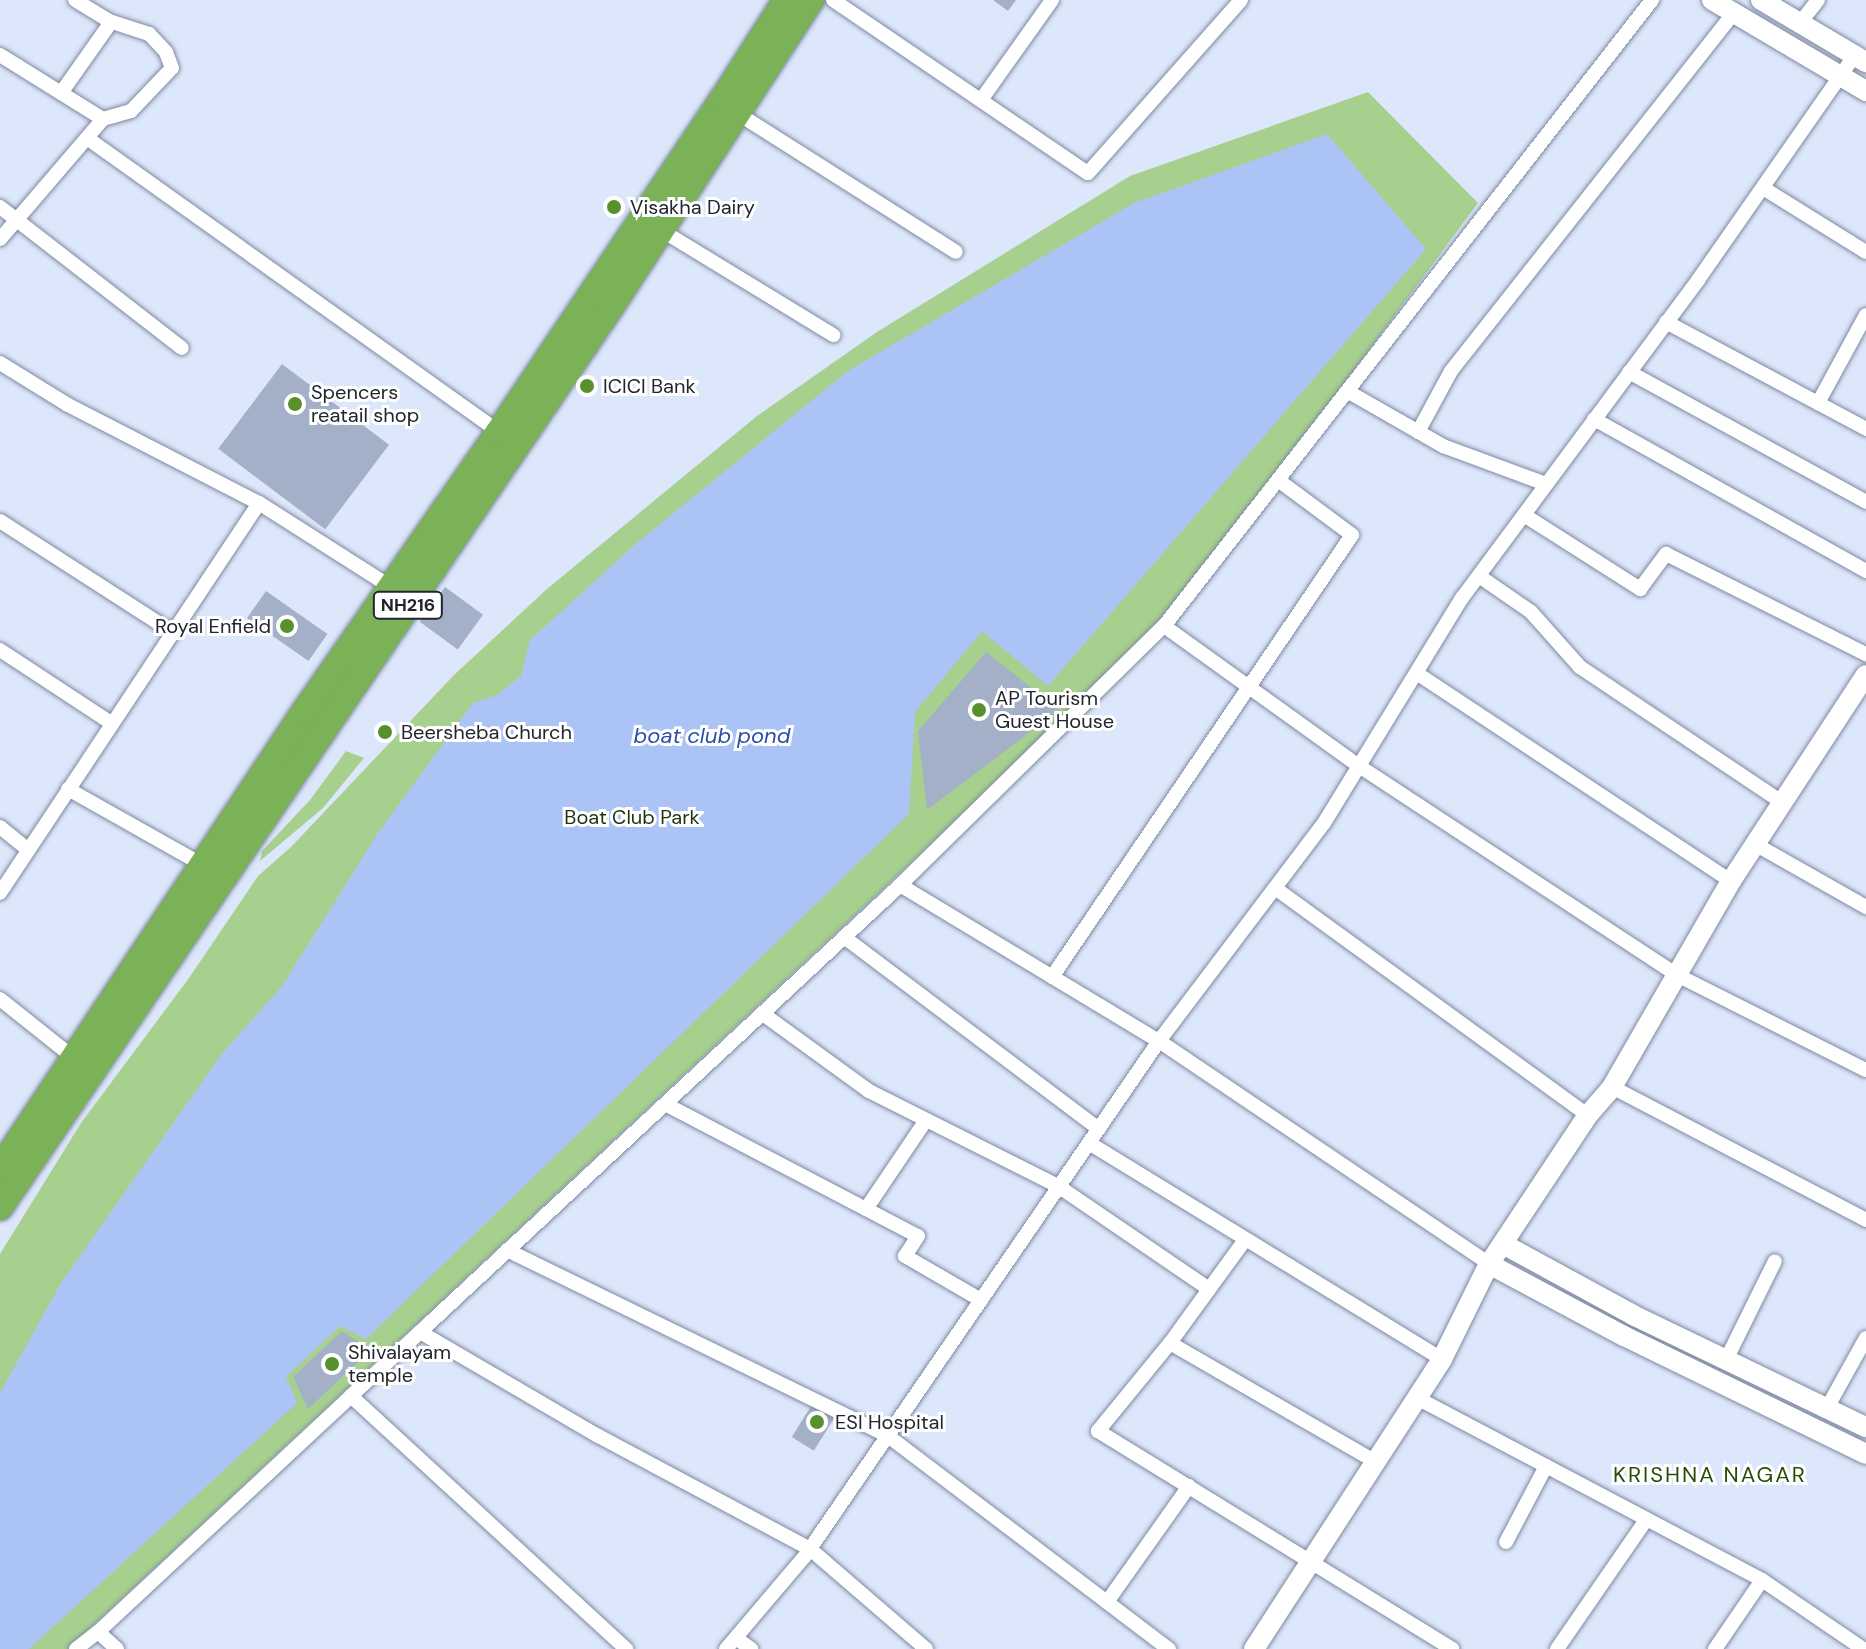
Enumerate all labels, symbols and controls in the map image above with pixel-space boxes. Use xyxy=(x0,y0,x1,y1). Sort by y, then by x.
place label: Visakha Dairy xyxy=(630,195,755,219)
marker: Visakha Dairy xyxy=(605,198,623,216)
place label: ICICI Bank xyxy=(603,374,696,398)
marker: ICICI Bank xyxy=(578,377,596,395)
place label: Spencers reatail shop xyxy=(311,380,419,427)
marker: Spencers reatail shop xyxy=(286,395,304,413)
road number: NH216 xyxy=(372,591,444,619)
place label: Royal Enfield xyxy=(155,614,271,638)
marker: Royal Enfield xyxy=(278,617,296,635)
place label: AP Tourism Guest House xyxy=(995,686,1114,733)
marker: AP Tourism Guest House xyxy=(970,701,988,719)
place label: Beersheba Church xyxy=(401,720,572,744)
marker: Beersheba Church xyxy=(376,723,394,741)
water label: boat club pond xyxy=(634,723,790,749)
park label: Boat Club Park xyxy=(564,805,700,829)
place label: Shivalayam temple xyxy=(348,1340,451,1387)
marker: Shivalayam temple xyxy=(323,1355,341,1373)
place label: ESI Hospital xyxy=(835,1410,944,1434)
marker: ESI Hospital xyxy=(806,1411,828,1433)
district label: KRISHNA NAGAR xyxy=(1613,1462,1807,1488)

